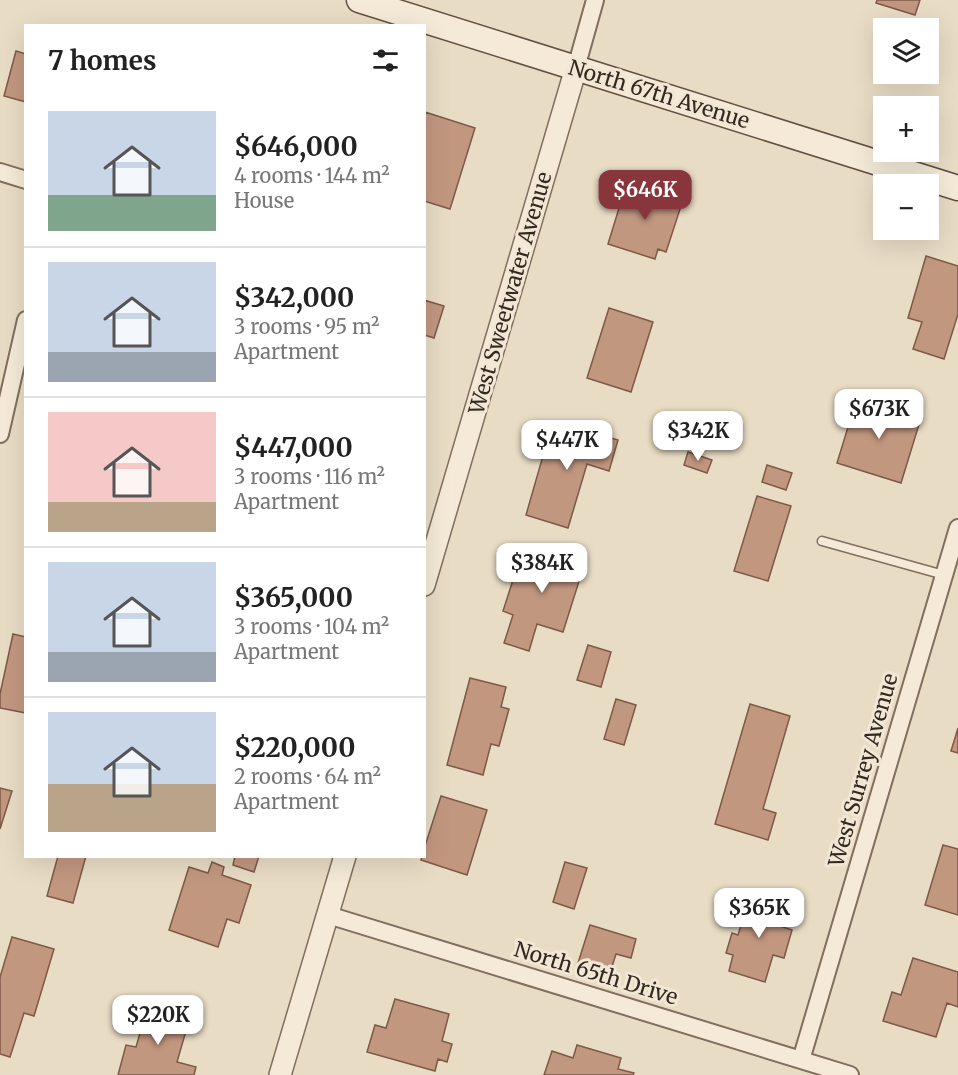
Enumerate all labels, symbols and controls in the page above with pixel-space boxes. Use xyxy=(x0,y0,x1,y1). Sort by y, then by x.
map controls xyxy=(873,18,939,240)
button: layers xyxy=(873,18,939,84)
text: 7 homes xyxy=(48,44,156,77)
icon: filters xyxy=(369,44,402,77)
street label: North 67th Avenue xyxy=(565,54,753,134)
button: + xyxy=(873,96,939,162)
text: $646,000 xyxy=(234,130,358,163)
icon: home xyxy=(96,135,168,207)
text: 4 rooms · 144 m² xyxy=(234,163,390,188)
street label: West Sweetwater Avenue xyxy=(462,169,558,418)
pin: $646K xyxy=(603,170,687,221)
button: − xyxy=(873,174,939,240)
text: $646K xyxy=(613,177,677,202)
text: House xyxy=(234,188,294,213)
text: $342,000 xyxy=(234,281,354,314)
icon: home xyxy=(96,286,168,358)
text: 3 rooms · 95 m² xyxy=(234,314,379,339)
text: Apartment xyxy=(234,339,339,364)
pin: $673K xyxy=(837,389,921,440)
text: $673K xyxy=(848,396,910,421)
pin: $342K xyxy=(656,411,740,462)
text: $342K xyxy=(667,418,729,443)
pin: $447K xyxy=(525,420,609,471)
text: $447K xyxy=(535,427,599,452)
text: $447,000 xyxy=(234,431,353,464)
icon: home xyxy=(96,436,168,508)
text: 3 rooms · 116 m² xyxy=(234,464,385,489)
text: Apartment xyxy=(234,489,339,514)
pin: $384K xyxy=(500,543,584,594)
text: $384K xyxy=(510,550,574,575)
text: $365,000 xyxy=(234,581,353,614)
icon: home xyxy=(96,586,168,658)
text: 3 rooms · 104 m² xyxy=(234,614,389,639)
text: Apartment xyxy=(234,639,339,664)
street label: West Surrey Avenue xyxy=(822,670,904,871)
text: $220,000 xyxy=(234,731,355,764)
icon: home xyxy=(96,736,168,808)
text: 2 rooms · 64 m² xyxy=(234,764,381,789)
text: Apartment xyxy=(234,789,339,814)
pin: $365K xyxy=(717,888,801,939)
text: $365K xyxy=(728,895,790,920)
street label: North 65th Drive xyxy=(511,935,681,1011)
pin: $220K xyxy=(116,995,200,1046)
text: $220K xyxy=(126,1002,190,1027)

